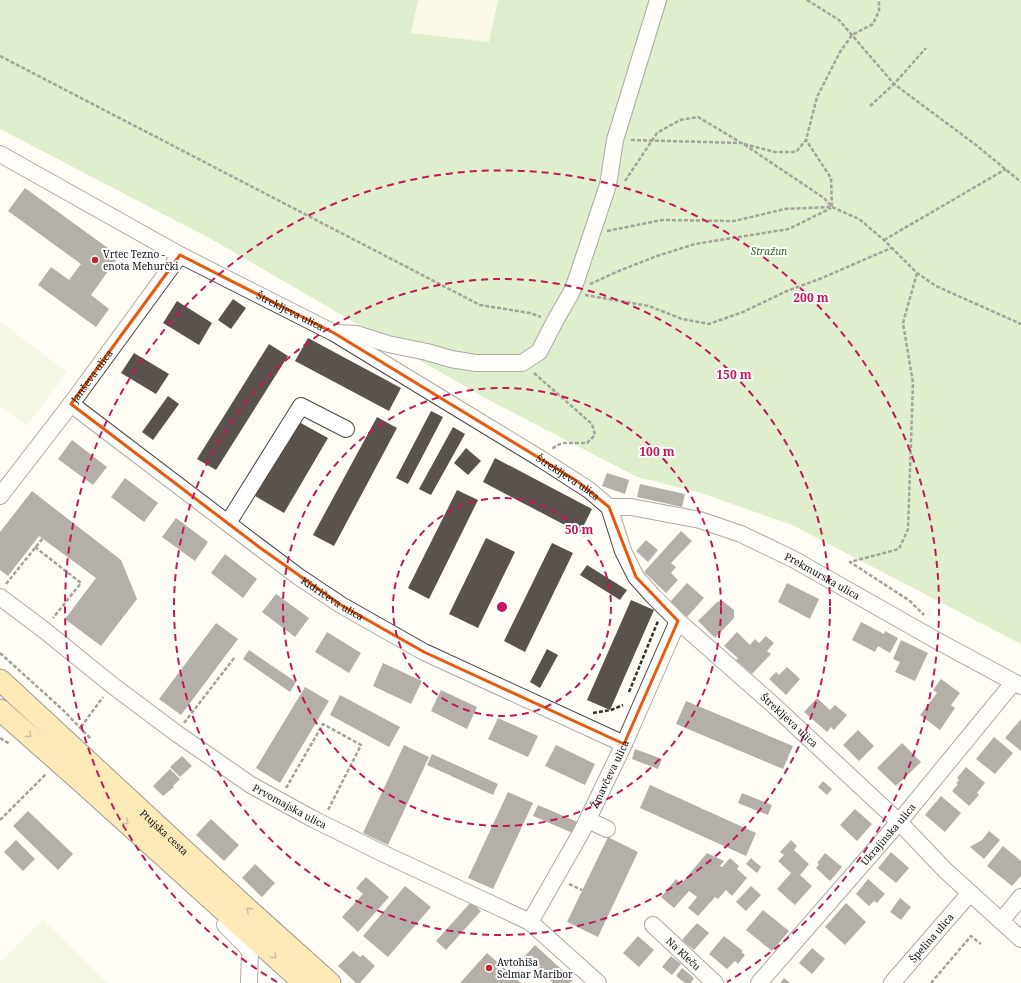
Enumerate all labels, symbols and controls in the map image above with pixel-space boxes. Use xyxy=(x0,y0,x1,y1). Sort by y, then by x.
park label: Stražun xyxy=(751,244,787,258)
place label: Vrtec Tezno - enota Mehurčki xyxy=(103,247,179,273)
marker: Vrtec Tezno - enota Mehurčki xyxy=(90,255,100,265)
street label: Štrekljeva ulica xyxy=(254,288,327,334)
text: 200 m xyxy=(793,289,829,306)
street label: Janševa ulica xyxy=(67,346,116,406)
text: 150 m xyxy=(716,366,752,383)
text: 100 m xyxy=(639,443,675,460)
street label: Štrekljeva ulica xyxy=(534,451,603,504)
text: 50 m xyxy=(565,521,593,538)
street label: Prekmurska ulica xyxy=(782,549,863,603)
street label: Kidričeva ulica xyxy=(298,573,367,624)
centre of rings xyxy=(495,600,509,614)
street label: Štrekljeva ulica xyxy=(758,690,821,751)
one-way arrow xyxy=(25,731,32,738)
street label: Žmavčeva ulica xyxy=(587,737,632,811)
street label: Prvomajska ulica xyxy=(250,780,330,832)
street label: Ukrajinska ulica xyxy=(857,800,919,868)
street label: Ptujska cesta xyxy=(137,806,192,858)
one-way arrow xyxy=(122,817,129,824)
one-way arrow xyxy=(246,907,254,915)
street label: Špelina ulica xyxy=(906,910,957,965)
street label: Na Kleču xyxy=(663,934,704,974)
one-way arrow xyxy=(270,952,277,959)
place label: Avtohiša Selmar Maribor xyxy=(497,955,573,981)
marker: Avtohiša Selmar Maribor xyxy=(484,963,494,973)

